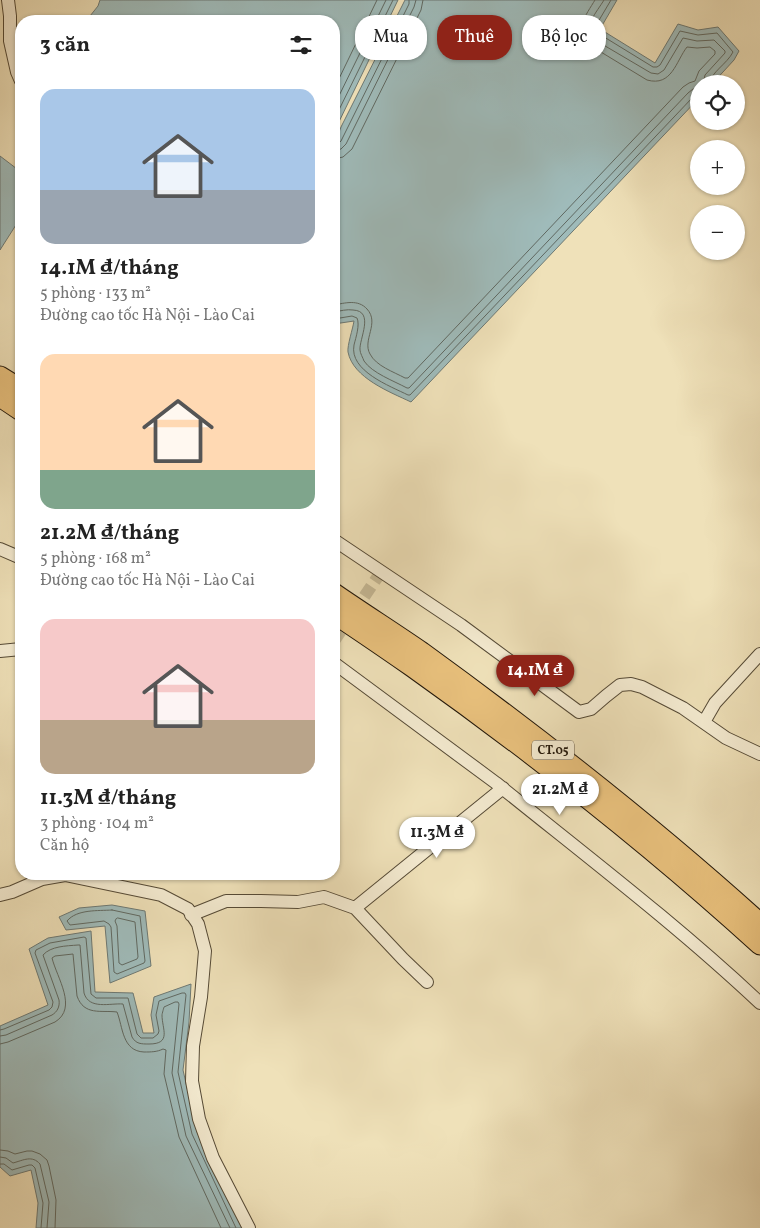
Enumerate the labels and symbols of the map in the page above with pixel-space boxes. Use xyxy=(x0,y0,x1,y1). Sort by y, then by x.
pin: 14.1M ₫ xyxy=(489,654,581,697)
road number: CT.05 xyxy=(532,740,574,760)
pin: 21.2M ₫ xyxy=(514,774,606,816)
pin: 11.3M ₫ xyxy=(391,816,483,859)

